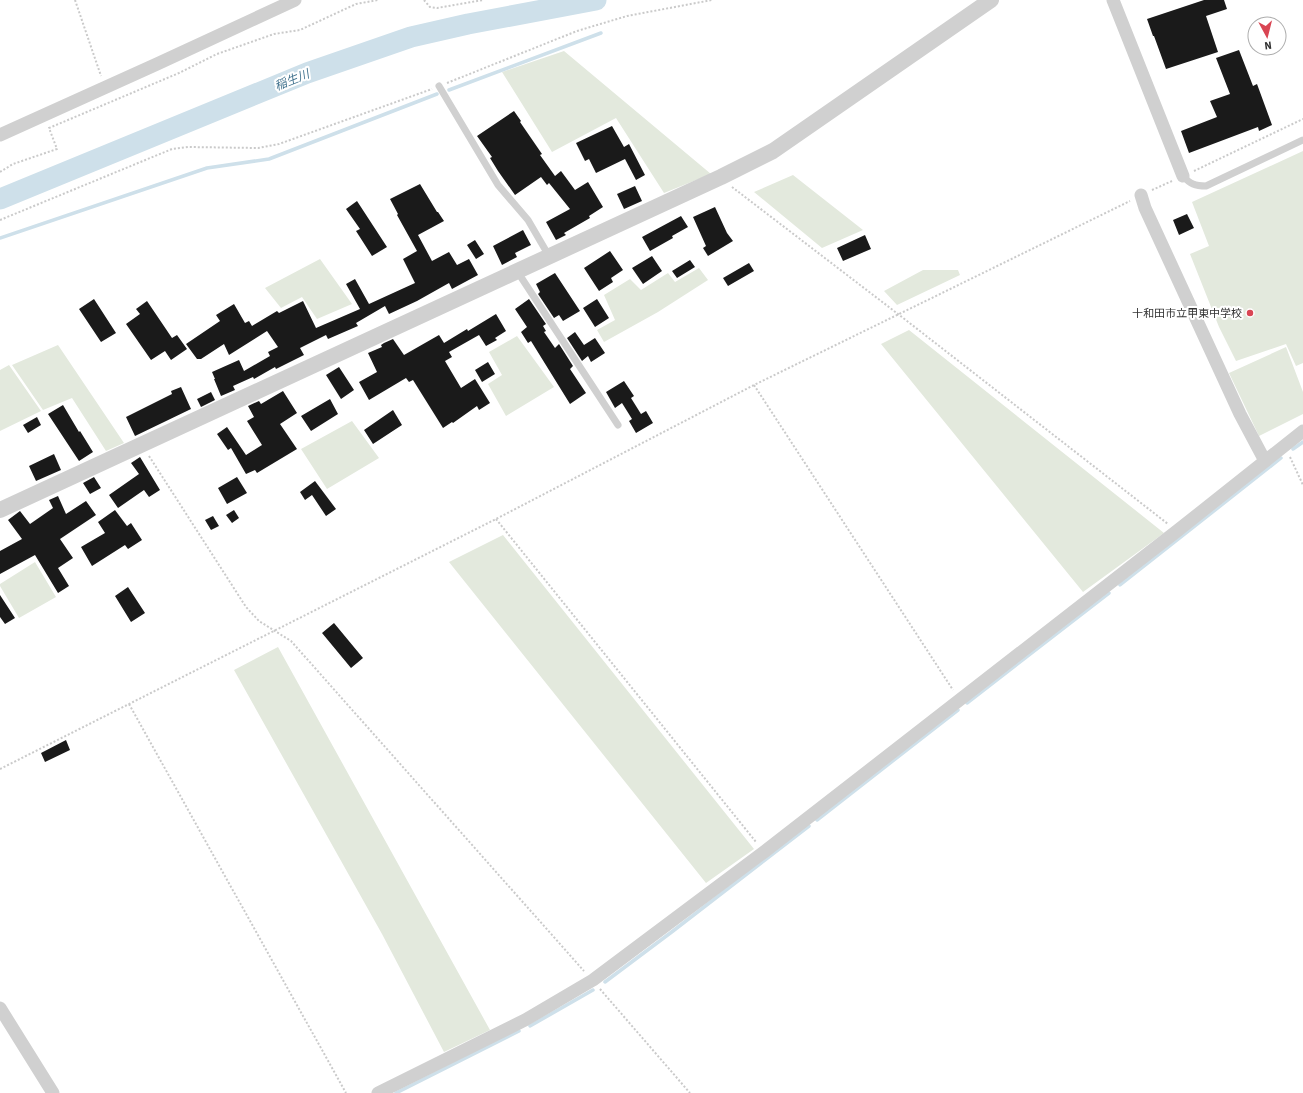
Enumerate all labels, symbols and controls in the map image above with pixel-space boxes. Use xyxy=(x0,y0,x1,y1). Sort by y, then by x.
north arrow xyxy=(1247,16,1287,56)
text: N xyxy=(1264,38,1273,53)
water label: 稲生川 xyxy=(272,65,314,95)
place label: 十和田市立甲東中学校 xyxy=(1132,306,1242,321)
marker: 十和田市立甲東中学校 xyxy=(1245,308,1255,318)

